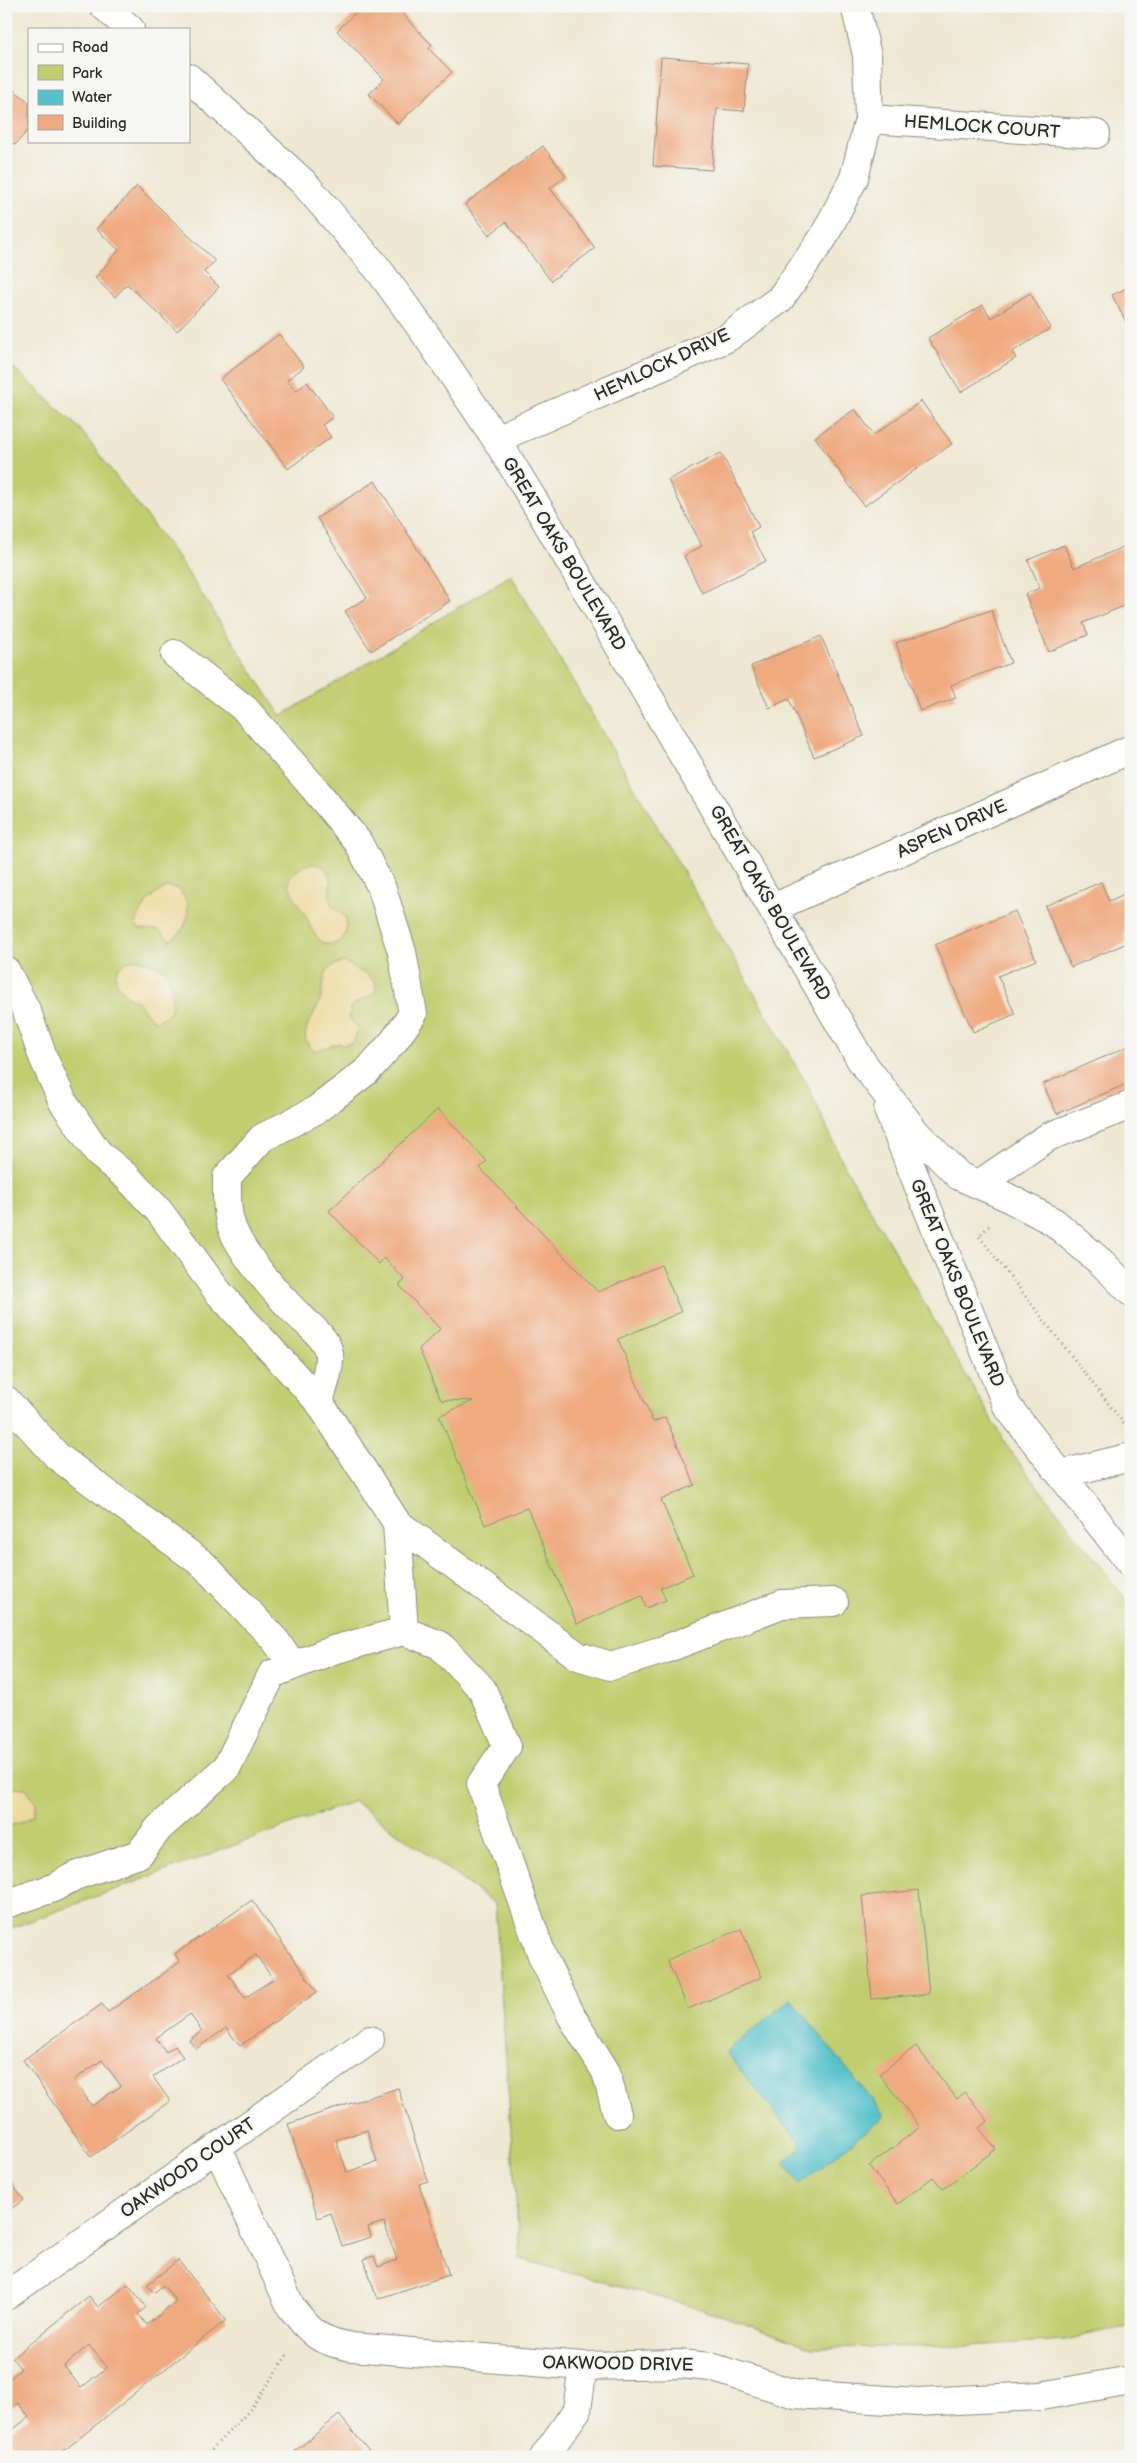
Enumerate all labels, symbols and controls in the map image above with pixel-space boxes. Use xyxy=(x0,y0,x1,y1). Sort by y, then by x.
legend xyxy=(28,28,190,142)
text: Road xyxy=(72,38,108,57)
text: Park xyxy=(72,64,103,83)
text: Water xyxy=(72,88,112,107)
street label: HEMLOCK COURT xyxy=(903,111,1061,143)
text: Building xyxy=(72,114,127,133)
street label: HEMLOCK DRIVE xyxy=(591,324,733,406)
street label: GREAT OAKS BOULEVARD xyxy=(498,453,630,655)
street label: ASPEN DRIVE xyxy=(894,795,1010,863)
street label: GREAT OAKS BOULEVARD xyxy=(705,801,835,1005)
street label: GREAT OAKS BOULEVARD xyxy=(906,1176,1008,1390)
street label: OAKWOOD COURT xyxy=(116,2113,260,2222)
street label: OAKWOOD DRIVE xyxy=(542,2352,694,2376)

